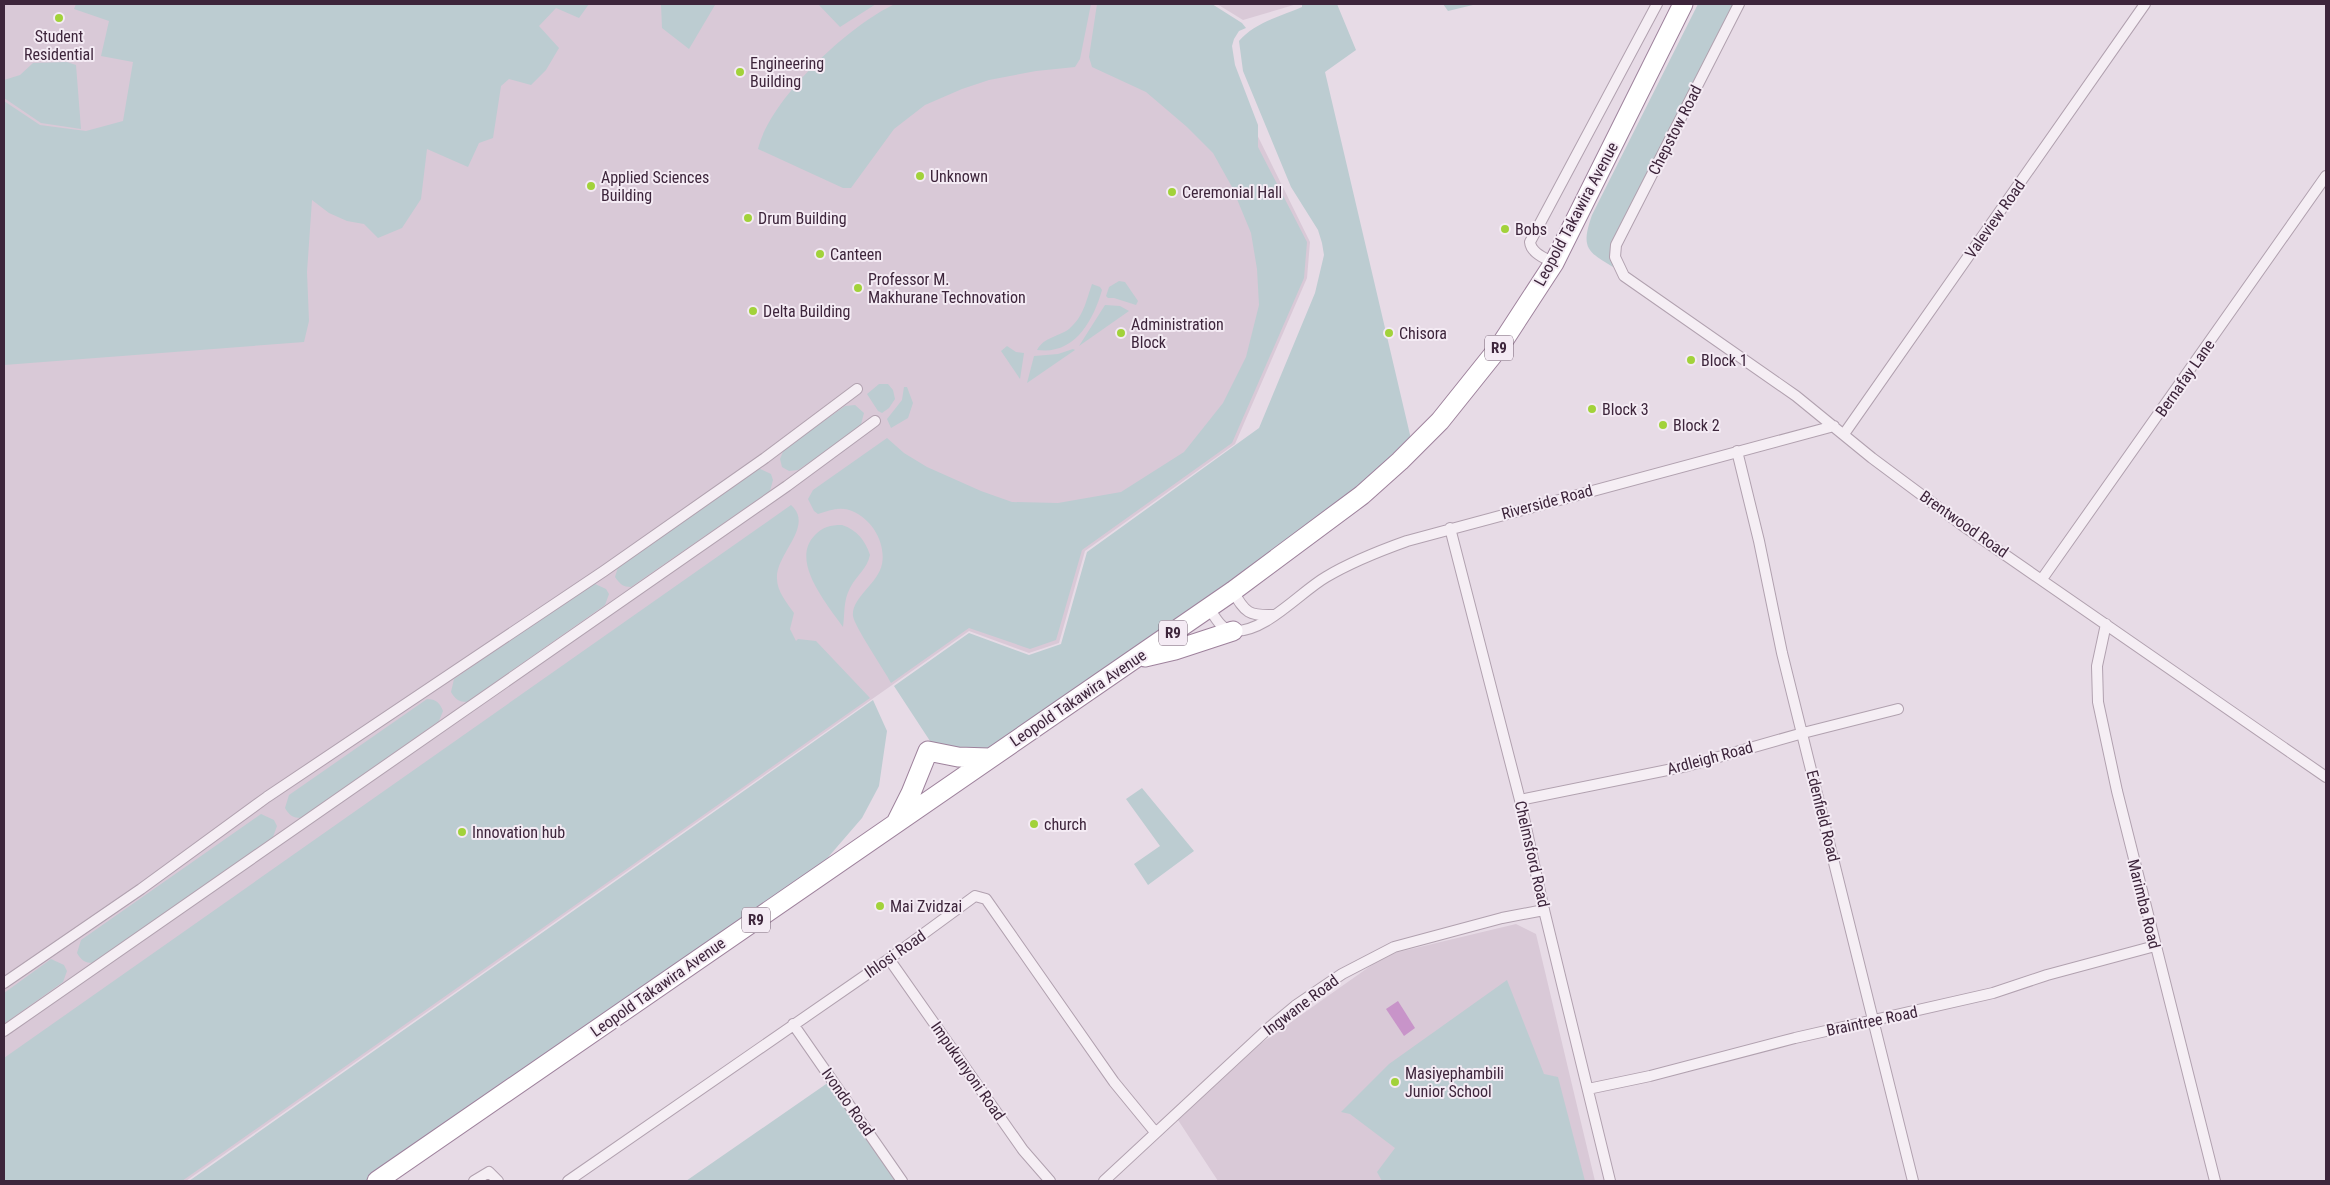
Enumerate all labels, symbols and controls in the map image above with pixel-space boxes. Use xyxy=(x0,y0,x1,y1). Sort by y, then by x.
marker: Student Residential xyxy=(53,12,65,24)
place label: Student Residential xyxy=(24,27,94,64)
place label: Engineering Building xyxy=(750,54,824,91)
marker: Engineering Building xyxy=(734,66,746,78)
street label: Chepstow Road xyxy=(1644,82,1706,178)
street label: Leopold Takawira Avenue xyxy=(1530,139,1622,289)
place label: Unknown xyxy=(930,167,988,186)
place label: Applied Sciences Building xyxy=(601,168,709,205)
marker: Unknown xyxy=(914,170,926,182)
street label: Valeview Road xyxy=(1961,176,2029,262)
marker: Applied Sciences Building xyxy=(585,180,597,192)
place label: Ceremonial Hall xyxy=(1182,183,1282,202)
marker: Ceremonial Hall xyxy=(1166,186,1178,198)
place label: Drum Building xyxy=(758,209,847,228)
marker: Drum Building xyxy=(742,212,754,224)
place label: Bobs xyxy=(1515,220,1547,239)
marker: Bobs xyxy=(1499,223,1511,235)
place label: Canteen xyxy=(830,245,882,264)
marker: Canteen xyxy=(814,248,826,260)
place label: Professor M. Makhurane Technovation xyxy=(868,270,1026,307)
marker: Professor M. Makhurane Technovation xyxy=(852,282,864,294)
place label: Delta Building xyxy=(763,302,850,321)
marker: Delta Building xyxy=(747,305,759,317)
place label: Administration Block xyxy=(1131,315,1224,352)
place label: Chisora xyxy=(1399,324,1447,343)
marker: Administration Block xyxy=(1115,327,1127,339)
marker: Chisora xyxy=(1383,327,1395,339)
road number: R9 xyxy=(1485,336,1513,360)
street label: Bernafay Lane xyxy=(2151,336,2219,420)
place label: Block 1 xyxy=(1701,351,1748,370)
marker: Block 1 xyxy=(1685,354,1697,366)
place label: Block 3 xyxy=(1602,400,1649,419)
marker: Block 3 xyxy=(1586,403,1598,415)
place label: Block 2 xyxy=(1673,416,1720,435)
marker: Block 2 xyxy=(1657,419,1669,431)
street label: Riverside Road xyxy=(1499,481,1595,523)
street label: Brentwood Road xyxy=(1916,486,2012,562)
road number: R9 xyxy=(1159,620,1187,646)
street label: Leopold Takawira Avenue xyxy=(1006,645,1150,751)
street label: Ardleigh Road xyxy=(1665,737,1755,779)
street label: Edenfield Road xyxy=(1802,768,1844,864)
street label: Chelmsford Road xyxy=(1510,799,1554,909)
place label: church xyxy=(1044,815,1087,834)
marker: church xyxy=(1028,818,1040,830)
place label: Innovation hub xyxy=(472,823,565,842)
marker: Innovation hub xyxy=(456,826,468,838)
street label: Marimba Road xyxy=(2124,857,2164,951)
place label: Mai Zvidzai xyxy=(890,897,962,916)
marker: Mai Zvidzai xyxy=(874,900,886,912)
road number: R9 xyxy=(742,908,770,932)
street label: Ihlosi Road xyxy=(861,926,929,982)
street label: Leopold Takawira Avenue xyxy=(587,933,729,1041)
street label: Ingwane Road xyxy=(1260,971,1342,1039)
street label: Braintree Road xyxy=(1825,1002,1919,1040)
street label: Impukunyoni Road xyxy=(927,1018,1009,1124)
street label: Ivondo Road xyxy=(818,1064,878,1140)
place label: Masiyephambili Junior School xyxy=(1405,1064,1504,1101)
marker: Masiyephambili Junior School xyxy=(1389,1076,1401,1088)

